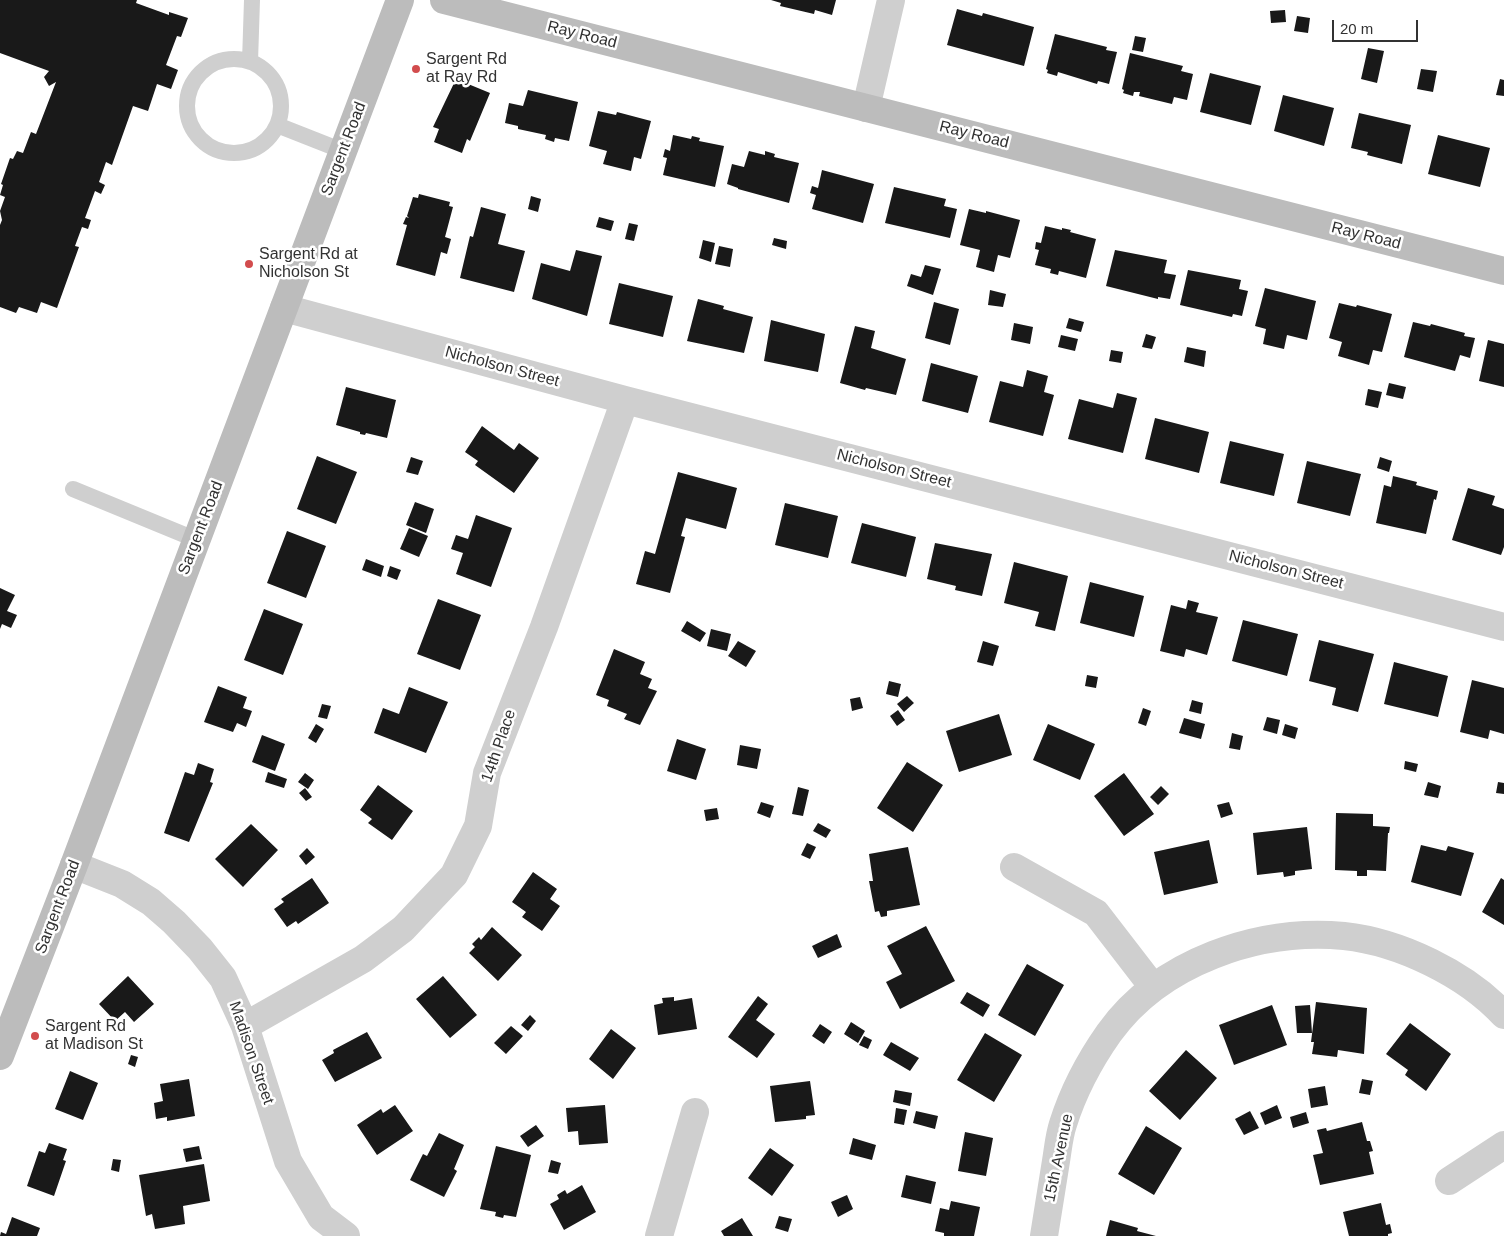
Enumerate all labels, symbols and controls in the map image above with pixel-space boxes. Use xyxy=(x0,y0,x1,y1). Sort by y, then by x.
scale bar xyxy=(1334,10,1420,42)
street label: Ray Road xyxy=(545,17,619,53)
text: 20 m xyxy=(1340,20,1373,37)
place label: Sargent Rd at Ray Rd xyxy=(426,50,507,88)
marker: Sargent Rd at Ray Rd xyxy=(410,63,422,75)
street label: Sargent Road xyxy=(317,99,371,199)
street label: Ray Road xyxy=(937,117,1011,153)
street label: Ray Road xyxy=(1329,218,1403,254)
place label: Sargent Rd at Nicholson St xyxy=(259,245,358,283)
marker: Sargent Rd at Nicholson St xyxy=(243,258,255,270)
street label: Nicholson Street xyxy=(443,343,561,391)
street label: Nicholson Street xyxy=(835,445,953,493)
street label: Sargent Road xyxy=(174,478,228,578)
street label: Nicholson Street xyxy=(1227,546,1345,594)
street label: 14th Place xyxy=(478,707,520,785)
street label: Sargent Road xyxy=(31,857,85,957)
street label: Madison Street xyxy=(224,999,278,1107)
place label: Sargent Rd at Madison St xyxy=(45,1017,143,1055)
marker: Sargent Rd at Madison St xyxy=(29,1030,41,1042)
street label: 15th Avenue xyxy=(1040,1112,1078,1204)

